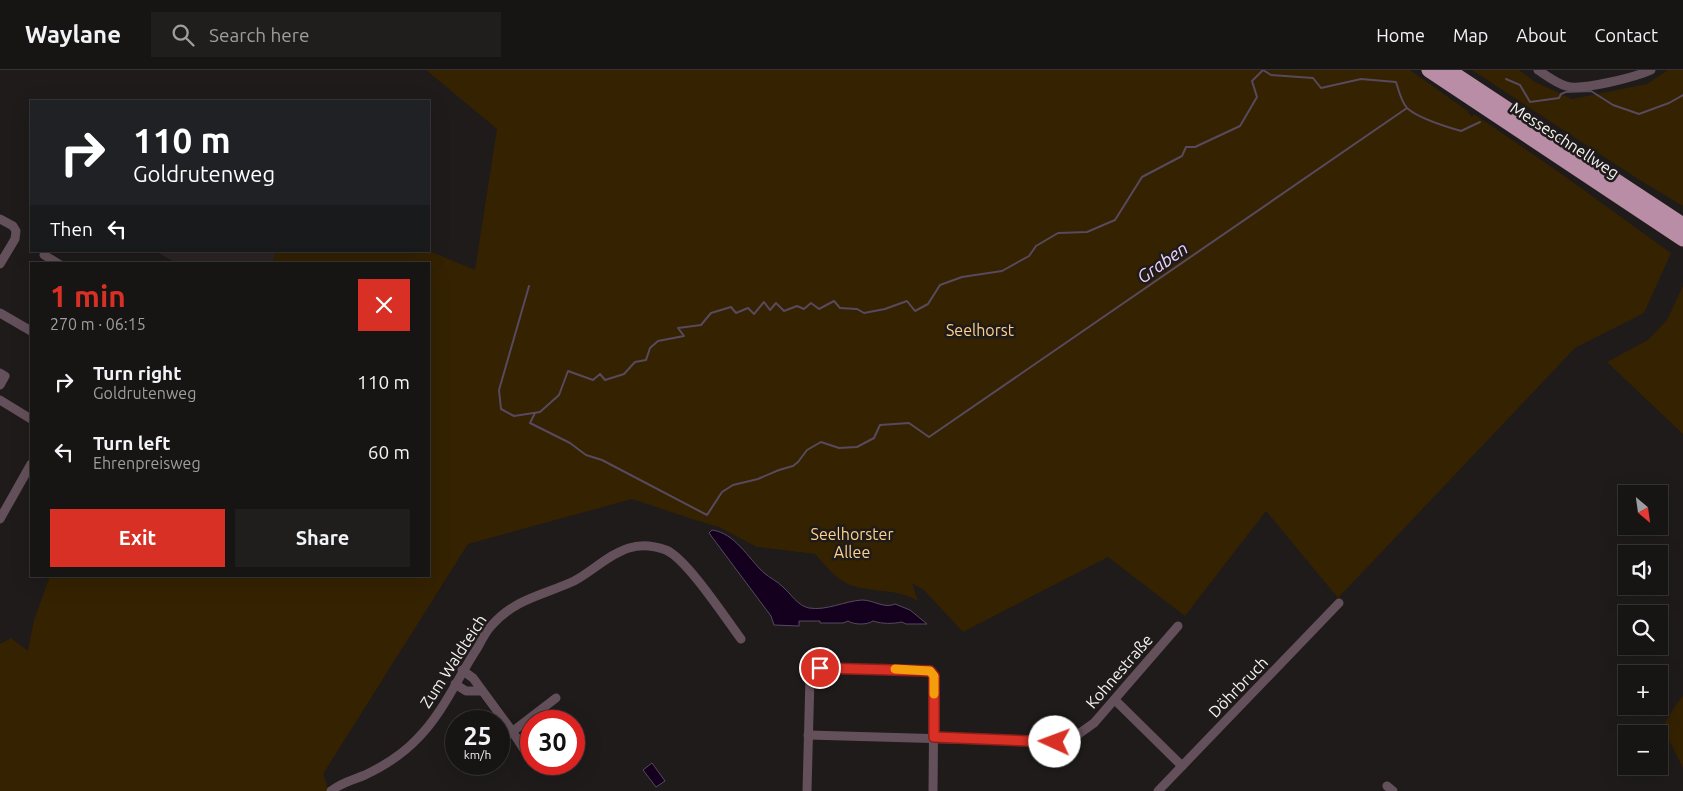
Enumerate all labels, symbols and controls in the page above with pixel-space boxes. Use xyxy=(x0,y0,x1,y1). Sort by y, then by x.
search box xyxy=(151,12,501,57)
text: Waylane xyxy=(25,21,121,48)
icon: search xyxy=(169,21,197,49)
text: Search here xyxy=(209,24,309,46)
text: Home xyxy=(1376,25,1425,45)
text: Map xyxy=(1453,25,1488,45)
text: About xyxy=(1516,25,1566,45)
text: Contact xyxy=(1594,25,1658,45)
street label: Messeschnellweg xyxy=(1507,98,1623,182)
icon: right xyxy=(50,120,115,185)
text: 110 m xyxy=(133,120,231,160)
text: Goldrutenweg xyxy=(133,161,275,186)
icon: left xyxy=(103,215,131,243)
text: Then xyxy=(50,218,93,240)
water label: Graben xyxy=(1133,237,1191,287)
text: 1 min xyxy=(50,279,126,313)
button: close xyxy=(358,279,410,331)
text: 270 m · 06:15 xyxy=(50,315,146,333)
park label: Seelhorst xyxy=(946,321,1015,339)
text: Turn right xyxy=(93,362,181,384)
icon: right xyxy=(50,368,78,396)
text: 110 m xyxy=(357,371,410,393)
text: Goldrutenweg xyxy=(93,384,196,402)
text: Turn left xyxy=(93,432,171,454)
icon: left xyxy=(50,438,78,466)
text: 60 m xyxy=(368,441,410,463)
text: Ehrenpreisweg xyxy=(93,454,201,472)
north arrow xyxy=(1618,485,1668,535)
map controls xyxy=(1618,485,1668,775)
button: Exit xyxy=(50,509,225,567)
button: Share xyxy=(235,509,410,567)
park label: Seelhorster Allee xyxy=(811,525,893,561)
button: sound xyxy=(1618,545,1668,595)
button: search xyxy=(1618,605,1668,655)
street label: Zum Waldteich xyxy=(416,611,490,711)
street label: Kohnestraße xyxy=(1082,630,1156,712)
pin xyxy=(799,647,841,689)
street label: Döhrbruch xyxy=(1205,653,1271,721)
icon: arrive xyxy=(806,654,834,682)
button: + xyxy=(1618,665,1668,715)
speed limit sign: 30 xyxy=(520,710,585,775)
position arrow xyxy=(1028,715,1080,767)
text: 25 xyxy=(463,722,492,750)
button: − xyxy=(1618,725,1668,775)
text: km/h xyxy=(464,748,491,761)

